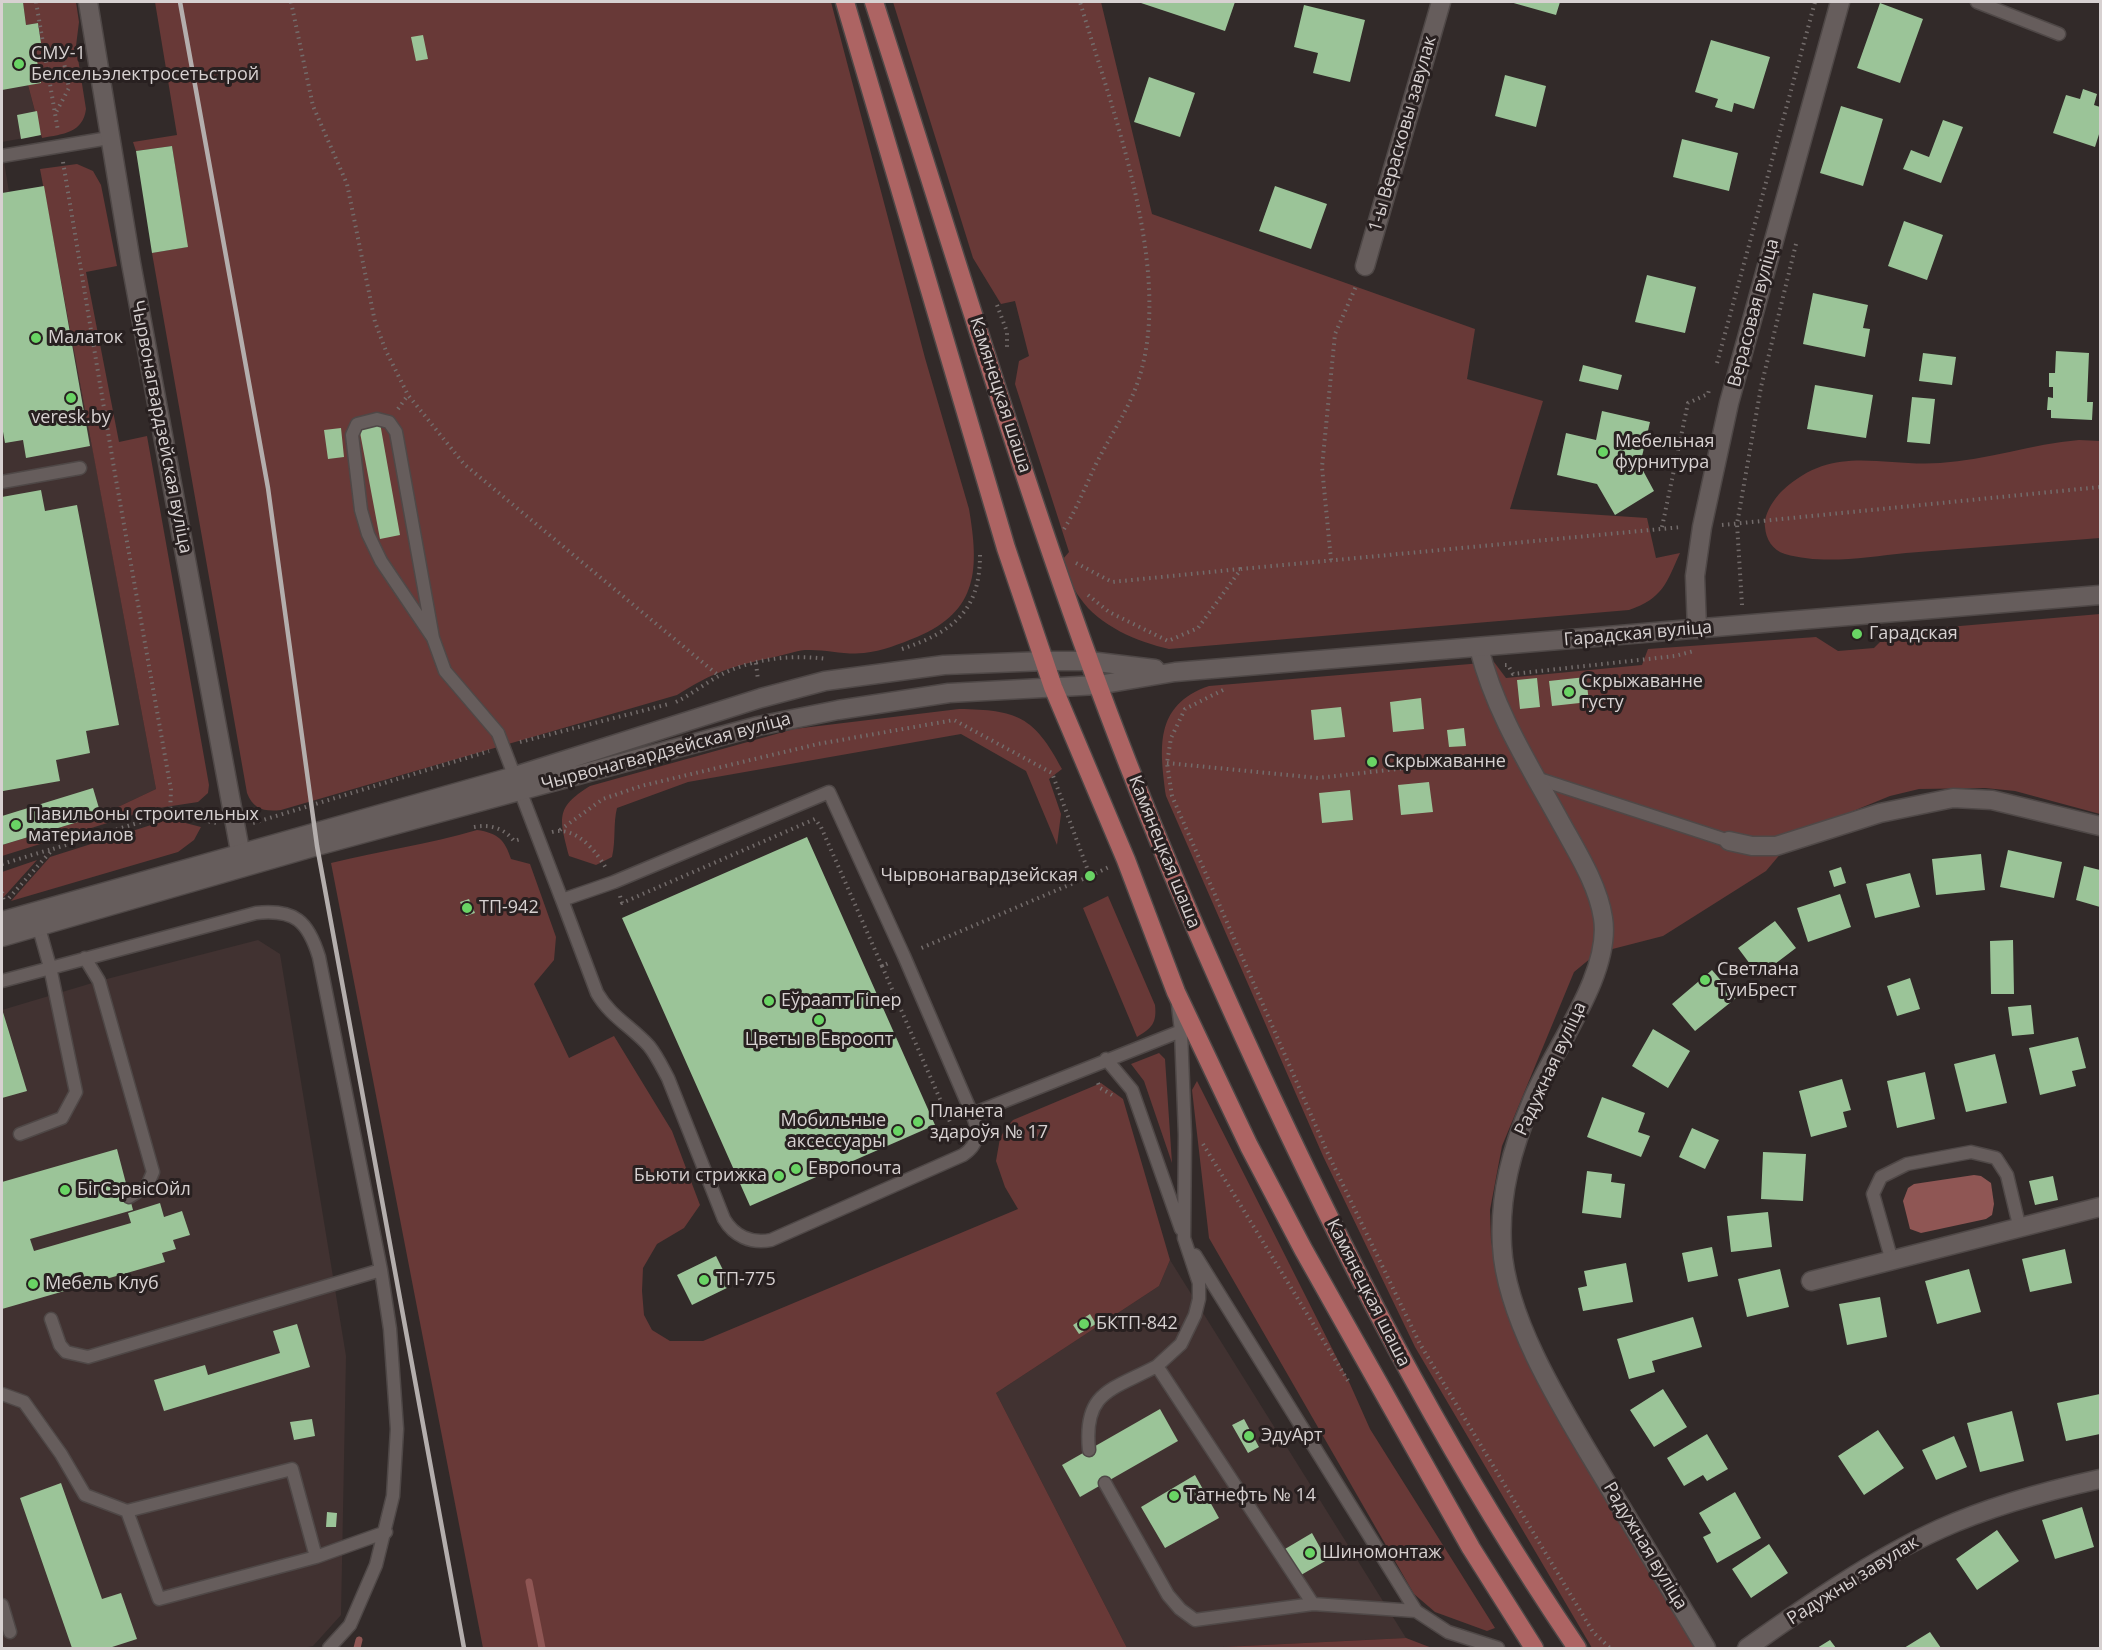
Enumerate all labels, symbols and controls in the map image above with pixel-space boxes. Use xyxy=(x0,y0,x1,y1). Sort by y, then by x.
street label: 1-ы Верасковы завулак xyxy=(1365,34,1441,234)
place label: СМУ-1 Белсельэлектросетьстрой xyxy=(31,43,259,86)
marker: СМУ-1 Белсельэлектросетьстрой xyxy=(12,57,26,71)
street label: Верасовая вуліца xyxy=(1724,236,1784,390)
street label: Чырвонагвардзейская вуліца xyxy=(126,298,196,556)
street label: Камянецкая шаша xyxy=(965,314,1035,476)
place label: Малаток xyxy=(48,327,123,349)
marker: Малаток xyxy=(29,331,43,345)
marker: veresk.by xyxy=(64,391,78,405)
place label: veresk.by xyxy=(31,407,111,429)
place label: Мебельная фурнитура xyxy=(1615,431,1714,474)
marker: Мебельная фурнитура xyxy=(1596,445,1610,459)
street label: Гарадская вуліца xyxy=(1563,617,1713,651)
place label: Гарадская xyxy=(1869,623,1958,645)
marker: Гарадская xyxy=(1850,627,1864,641)
place label: Скрыжаванне густу xyxy=(1581,671,1703,714)
marker: Скрыжаванне густу xyxy=(1562,685,1576,699)
street label: Чырвонагвардзейская вуліца xyxy=(539,708,793,796)
place label: Скрыжаванне xyxy=(1384,751,1506,773)
marker: Скрыжаванне xyxy=(1365,755,1379,769)
street label: Камянецкая шаша xyxy=(1123,772,1205,932)
place label: Павильоны строительных материалов xyxy=(28,804,259,846)
marker: Павильоны строительных материалов xyxy=(9,818,23,832)
place label: Чырвонагвардзейская xyxy=(881,865,1078,887)
marker: Чырвонагвардзейская xyxy=(1083,869,1097,883)
place label: ТП-942 xyxy=(479,897,539,919)
marker: ТП-942 xyxy=(460,901,474,915)
place label: Светлана ТуиБрест xyxy=(1717,959,1799,1002)
marker: Светлана ТуиБрест xyxy=(1698,973,1712,987)
place label: Еўраапт Гіпер xyxy=(781,990,902,1012)
marker: Еўраапт Гіпер xyxy=(762,994,776,1008)
street label: Радужная вуліца xyxy=(1511,999,1591,1139)
marker: Цветы в Евроопт xyxy=(812,1013,826,1027)
place label: Цветы в Евроопт xyxy=(745,1029,893,1051)
place label: Планета здароўя № 17 xyxy=(930,1101,1048,1144)
place label: Мобильные аксессуары xyxy=(781,1110,886,1152)
marker: Планета здароўя № 17 xyxy=(911,1115,925,1129)
marker: Мобильные аксессуары xyxy=(891,1124,905,1138)
place label: Европочта xyxy=(808,1158,902,1180)
marker: Европочта xyxy=(789,1162,803,1176)
place label: Бьюти стрижка xyxy=(634,1165,767,1187)
marker: Бьюти стрижка xyxy=(772,1169,786,1183)
place label: БігСэрвісОйл xyxy=(77,1179,191,1201)
marker: БігСэрвісОйл xyxy=(58,1183,72,1197)
street label: Камянецкая шаша xyxy=(1321,1216,1415,1370)
place label: ТП-775 xyxy=(716,1269,776,1291)
place label: Мебель Клуб xyxy=(45,1273,159,1295)
marker: ТП-775 xyxy=(697,1273,711,1287)
marker: Мебель Клуб xyxy=(26,1277,40,1291)
place label: БКТП-842 xyxy=(1096,1313,1178,1335)
marker: БКТП-842 xyxy=(1077,1317,1091,1331)
place label: ЭдуАрт xyxy=(1261,1425,1323,1447)
marker: ЭдуАрт xyxy=(1242,1429,1256,1443)
street label: Радужная вуліца xyxy=(1598,1478,1692,1614)
place label: Татнефть № 14 xyxy=(1186,1485,1316,1507)
marker: Татнефть № 14 xyxy=(1167,1489,1181,1503)
street label: Радужны завулак xyxy=(1783,1532,1923,1630)
place label: Шиномонтаж xyxy=(1322,1542,1441,1564)
marker: Шиномонтаж xyxy=(1303,1546,1317,1560)

